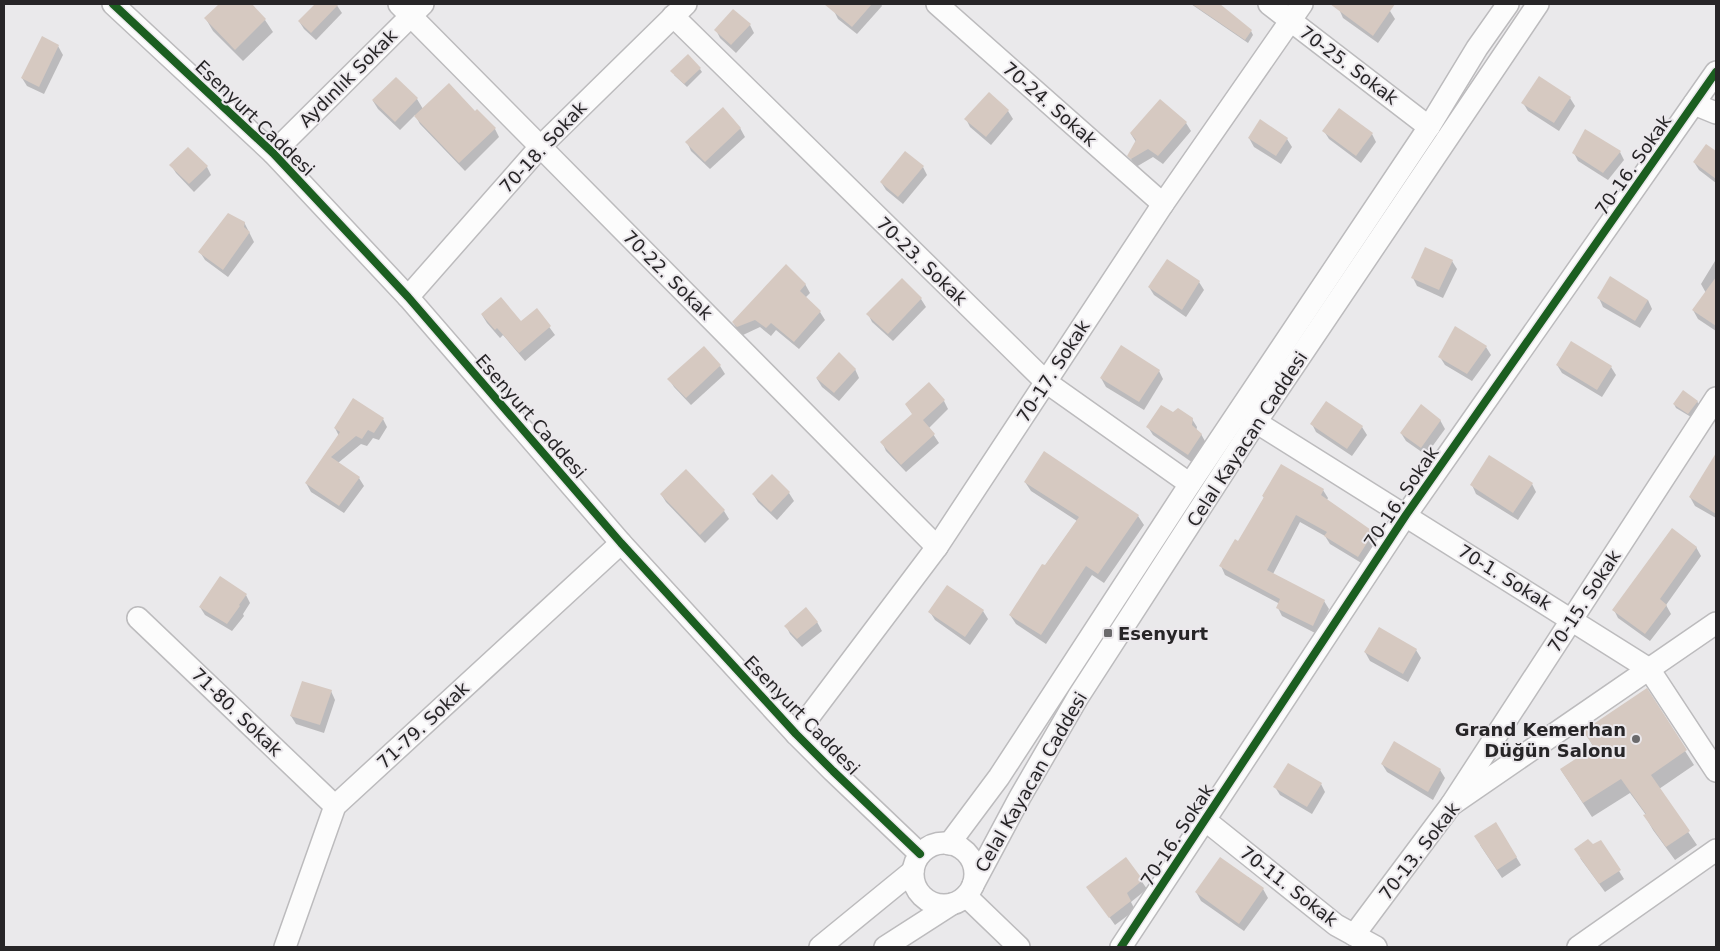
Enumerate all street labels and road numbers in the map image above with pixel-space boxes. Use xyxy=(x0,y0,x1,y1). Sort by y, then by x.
street label: 70-25. Sokak xyxy=(1296,21,1403,109)
street label: Aydınlık Sokak xyxy=(295,24,402,131)
street label: Esenyurt Caddesi xyxy=(191,56,319,180)
street label: 70-24. Sokak xyxy=(999,57,1102,151)
street label: 70-18. Sokak xyxy=(495,96,591,197)
street label: 70-16. Sokak xyxy=(1591,110,1676,219)
street label: 70-23. Sokak xyxy=(872,213,972,310)
street label: 70-22. Sokak xyxy=(619,226,717,324)
street label: 70-17. Sokak xyxy=(1012,315,1094,426)
street label: Celal Kayacan Caddesi xyxy=(1182,348,1312,530)
street label: Esenyurt Caddesi xyxy=(471,350,591,482)
street label: 70-16. Sokak xyxy=(1359,442,1443,552)
street label: 70-1. Sokak xyxy=(1454,540,1556,614)
street label: 70-15. Sokak xyxy=(1543,545,1625,656)
street label: Esenyurt Caddesi xyxy=(740,651,864,779)
street label: 71-80. Sokak xyxy=(187,664,287,761)
street label: 71-79. Sokak xyxy=(373,677,474,773)
street label: Celal Kayacan Caddesi xyxy=(971,688,1091,876)
street label: 70-16. Sokak xyxy=(1136,779,1218,890)
street label: 70-13. Sokak xyxy=(1374,798,1464,904)
street label: 70-11. Sokak xyxy=(1236,841,1342,931)

